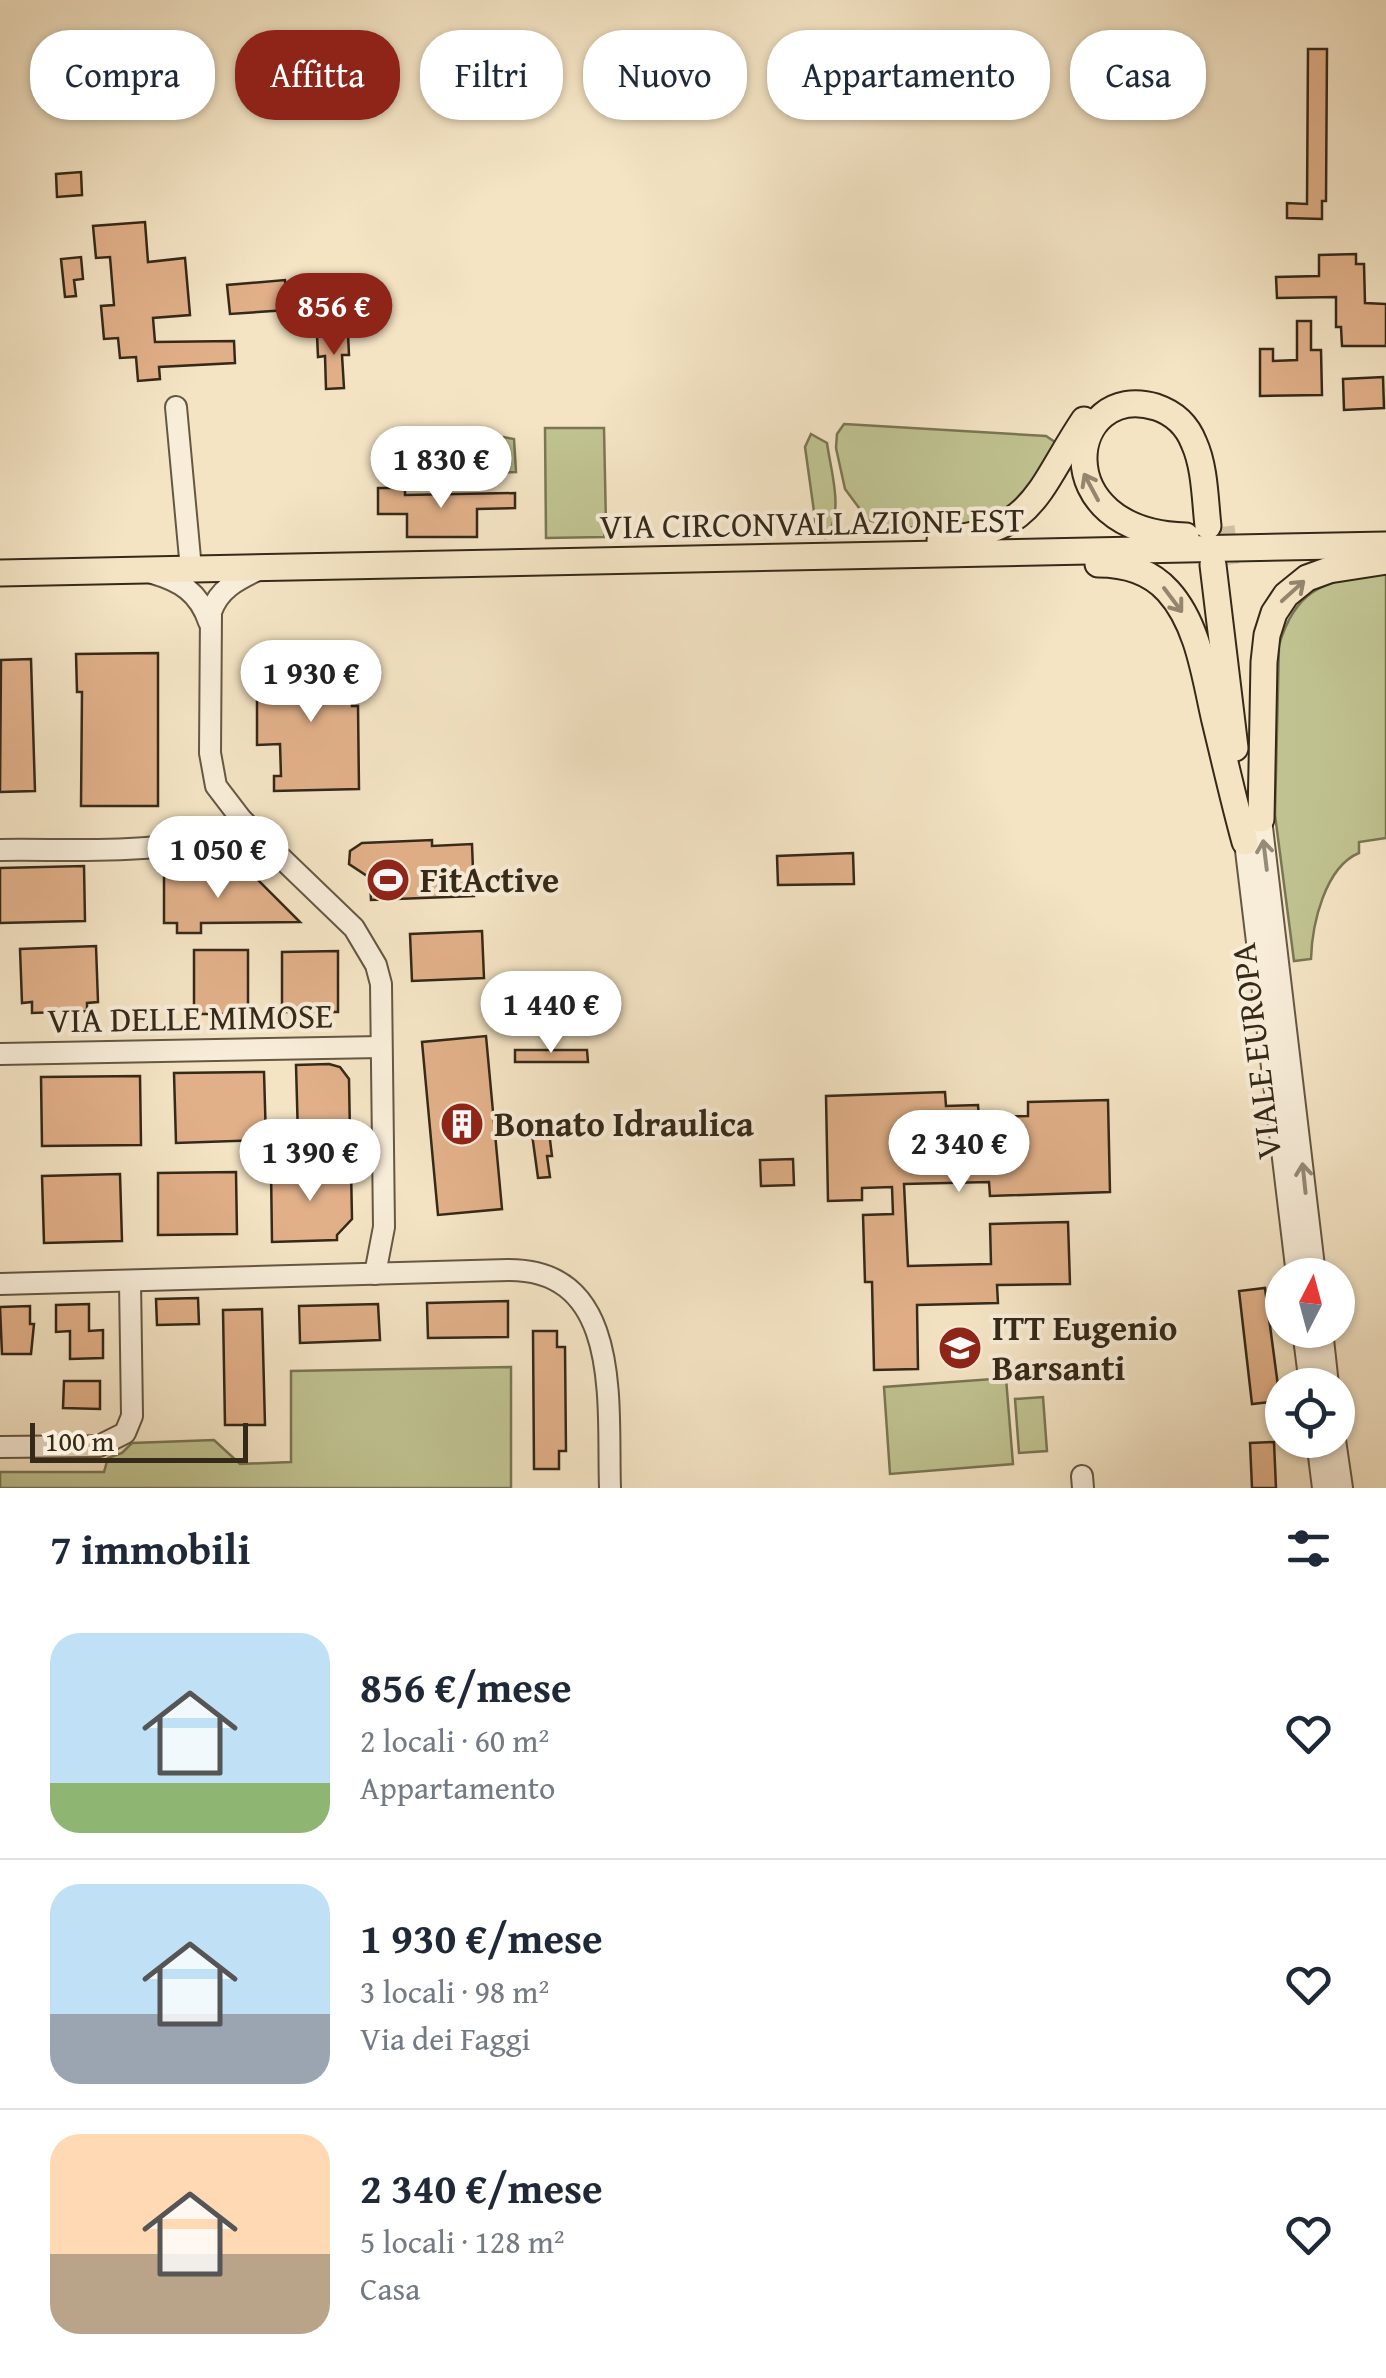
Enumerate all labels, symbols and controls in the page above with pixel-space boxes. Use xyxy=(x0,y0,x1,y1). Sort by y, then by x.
chip: Compra xyxy=(30,30,215,120)
chip: Affitta xyxy=(235,30,400,120)
chip: Filtri xyxy=(420,30,563,120)
chip: Nuovo xyxy=(583,30,747,120)
chip: Appartamento xyxy=(767,30,1050,120)
chip: Casa xyxy=(1070,30,1206,120)
pin: 856 € xyxy=(264,273,404,358)
text: 856 € xyxy=(297,282,371,329)
pin: 1 830 € xyxy=(349,426,533,511)
text: 1 830 € xyxy=(393,435,489,482)
one-way arrow xyxy=(1081,473,1101,503)
street label: VIA CIRCONVALLAZIONE EST xyxy=(599,493,1025,552)
one-way arrow xyxy=(1280,579,1304,603)
one-way arrow xyxy=(1163,586,1184,613)
pin: 1 930 € xyxy=(219,640,403,725)
text: 1 930 € xyxy=(263,649,359,696)
pin: 1 050 € xyxy=(126,816,310,901)
text: 1 050 € xyxy=(170,825,266,872)
one-way arrow xyxy=(1255,840,1274,872)
place label: FitActive xyxy=(420,854,559,905)
sports icon: FitActive xyxy=(365,857,411,903)
street label: VIALE EUROPA xyxy=(1217,940,1294,1162)
pin: 1 440 € xyxy=(459,971,643,1056)
text: 1 440 € xyxy=(503,980,599,1027)
street label: VIA DELLE MIMOSE xyxy=(47,990,333,1045)
place label: Bonato Idraulica xyxy=(494,1098,754,1149)
building icon: Bonato Idraulica xyxy=(439,1101,485,1147)
pin: 2 340 € xyxy=(867,1110,1051,1195)
pin: 1 390 € xyxy=(218,1119,402,1204)
text: 2 340 € xyxy=(911,1119,1007,1166)
text: 1 390 € xyxy=(262,1128,358,1175)
one-way arrow xyxy=(1294,1163,1313,1195)
north arrow xyxy=(1265,1258,1355,1348)
map controls xyxy=(1265,1258,1355,1458)
place label: ITT Eugenio Barsanti xyxy=(992,1302,1177,1393)
school or university icon: ITT Eugenio Barsanti xyxy=(937,1325,983,1371)
button: locate xyxy=(1265,1368,1355,1458)
scale bar xyxy=(30,1418,248,1462)
text: 100 m xyxy=(45,1420,114,1461)
text: 7 immobili xyxy=(50,1518,250,1579)
icon: filters xyxy=(1281,1521,1336,1576)
text: 856 €/mese xyxy=(360,1656,572,1717)
icon: home xyxy=(130,1673,250,1793)
icon: heart xyxy=(1281,1706,1336,1761)
text: 2 locali · 60 m² xyxy=(360,1717,549,1764)
text: Appartamento xyxy=(360,1764,555,1811)
text: 1 930 €/mese xyxy=(360,1907,603,1968)
icon: home xyxy=(130,1924,250,2044)
icon: heart xyxy=(1281,1957,1336,2012)
text: 3 locali · 98 m² xyxy=(360,1968,549,2015)
text: Via dei Faggi xyxy=(360,2015,531,2062)
text: 2 340 €/mese xyxy=(360,2157,603,2218)
icon: home xyxy=(130,2174,250,2294)
icon: heart xyxy=(1281,2207,1336,2262)
text: 5 locali · 128 m² xyxy=(360,2218,565,2265)
text: Casa xyxy=(360,2265,420,2312)

